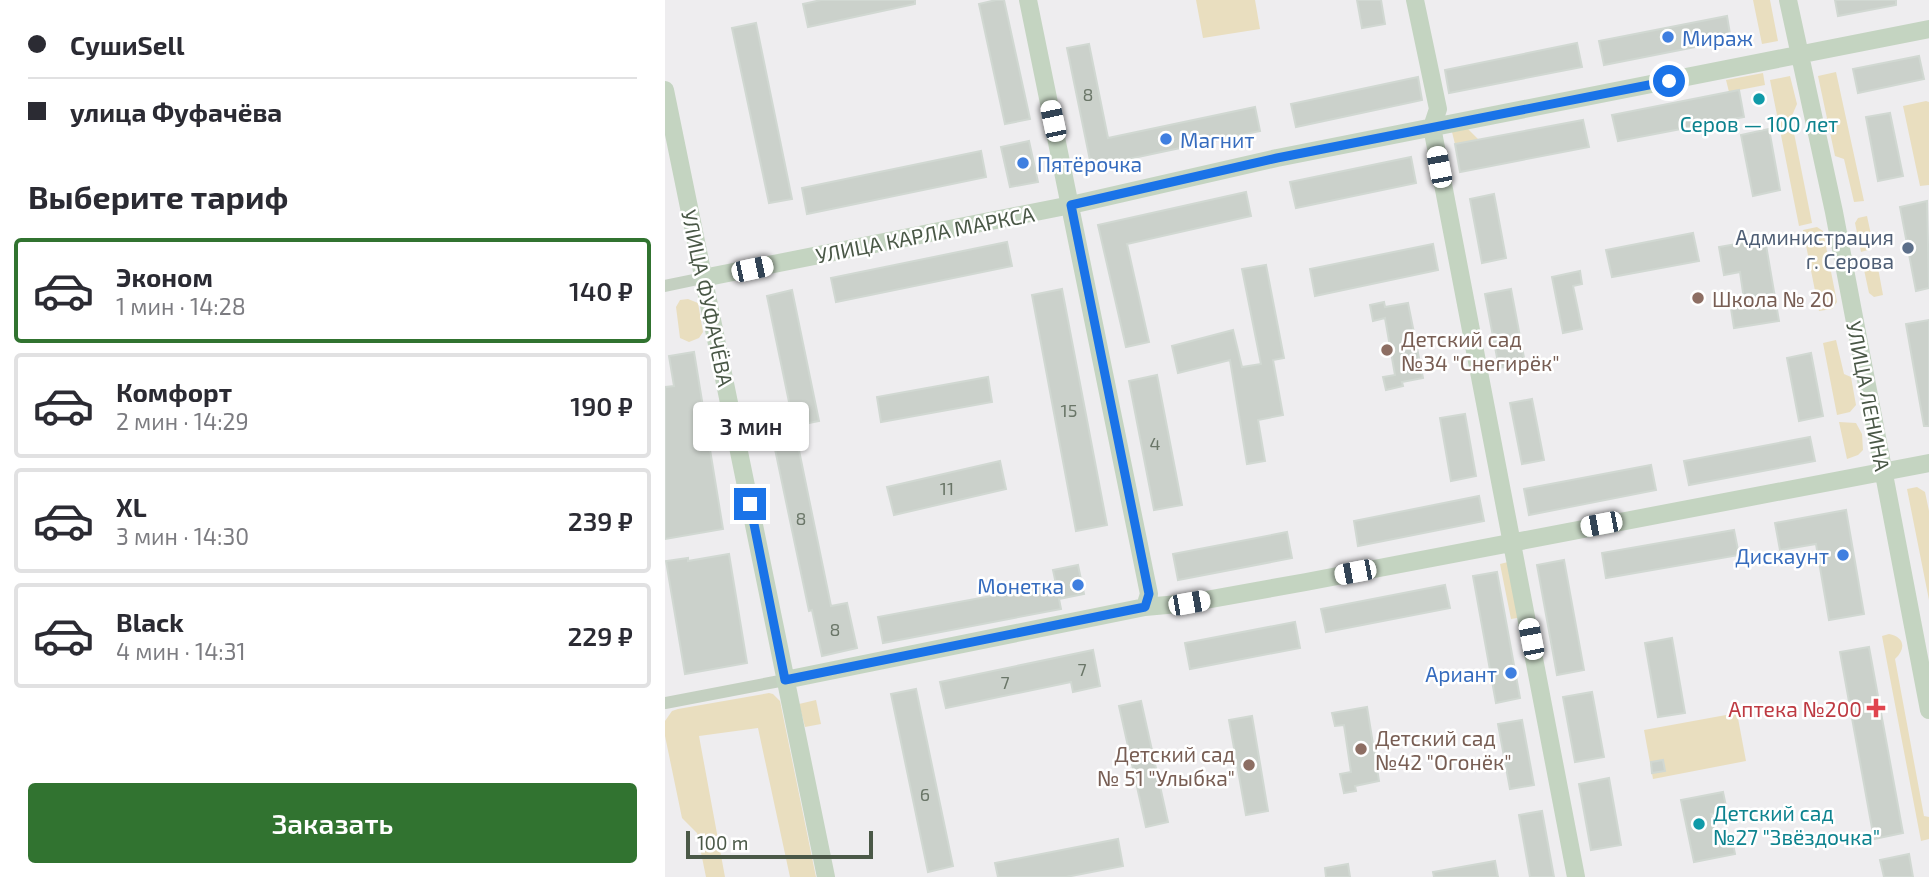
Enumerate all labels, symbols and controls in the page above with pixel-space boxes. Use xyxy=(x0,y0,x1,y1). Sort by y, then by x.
place label: Мираж xyxy=(1682,25,1753,50)
text: СушиSell xyxy=(70,29,185,60)
marker: Мираж xyxy=(1660,29,1676,45)
route start xyxy=(1653,65,1685,97)
house number: 8 xyxy=(1083,83,1093,105)
marker: Серов — 100 лет xyxy=(1751,91,1767,107)
text: улица Фуфачёва xyxy=(70,96,282,127)
car xyxy=(1039,98,1068,144)
place label: Серов — 100 лет xyxy=(1680,111,1838,136)
place label: Магнит xyxy=(1180,127,1255,152)
marker: Магнит xyxy=(1158,131,1174,147)
car xyxy=(1425,144,1454,190)
place label: Пятёрочка xyxy=(1037,151,1142,176)
marker: Пятёрочка xyxy=(1015,155,1031,171)
text: Выберите тариф xyxy=(28,177,288,215)
street label: УЛИЦА КАРЛА МАРКСА xyxy=(814,201,1036,267)
street label: УЛИЦА ФУФАЧЁВА xyxy=(677,207,739,389)
place label: Администрация г. Серова xyxy=(1735,224,1894,273)
marker: Администрация г. Серова xyxy=(1900,240,1916,256)
car xyxy=(730,254,775,284)
icon: car xyxy=(32,259,95,322)
text: Эконом xyxy=(116,261,213,292)
text: 140 ₽ xyxy=(569,275,633,306)
place label: Школа № 20 xyxy=(1712,286,1834,311)
marker: Школа № 20 xyxy=(1690,290,1706,306)
text: 1 мин · 14:28 xyxy=(116,292,246,320)
street label: УЛИЦА ЛЕНИНА xyxy=(1842,319,1896,473)
place label: Детский сад №34 "Снегирёк" xyxy=(1401,326,1560,375)
marker: Детский сад №34 "Снегирёк" xyxy=(1379,342,1395,358)
icon: car xyxy=(32,374,95,437)
text: Комфорт xyxy=(116,376,232,407)
text: 190 ₽ xyxy=(570,390,633,421)
house number: 15 xyxy=(1061,399,1077,421)
callout: 3 мин xyxy=(692,402,808,452)
text: 2 мин · 14:29 xyxy=(116,407,249,435)
text: 3 мин xyxy=(719,412,783,440)
house number: 4 xyxy=(1149,432,1161,454)
house number: 11 xyxy=(940,477,954,499)
route end xyxy=(734,488,766,520)
icon: car xyxy=(32,489,95,552)
text: XL xyxy=(116,491,147,522)
text: 239 ₽ xyxy=(568,505,633,536)
house number: 8 xyxy=(796,507,806,529)
car xyxy=(1579,510,1624,538)
text: 3 мин · 14:30 xyxy=(116,522,249,550)
place label: Дискаунт xyxy=(1735,543,1829,569)
marker: Дискаунт xyxy=(1835,547,1851,563)
car xyxy=(1333,558,1378,586)
place label: Монетка xyxy=(977,573,1064,598)
marker: Монетка xyxy=(1070,577,1086,593)
car xyxy=(1167,589,1212,617)
icon: car xyxy=(32,604,95,667)
text: Black xyxy=(116,606,184,637)
car xyxy=(1517,616,1546,662)
house number: 8 xyxy=(830,618,840,640)
text: 229 ₽ xyxy=(567,620,633,651)
text: 4 мин · 14:31 xyxy=(116,637,246,665)
house number: 7 xyxy=(1077,658,1087,680)
place label: Ариант xyxy=(1425,661,1497,686)
marker: Ариант xyxy=(1503,665,1519,681)
house number: 7 xyxy=(1000,671,1010,693)
place label: Аптека №200 xyxy=(1728,696,1862,721)
marker: Аптека №200 xyxy=(1868,700,1884,716)
place label: Детский сад №42 "Огонёк" xyxy=(1375,725,1512,774)
place label: Детский сад № 51 "Улыбка" xyxy=(1097,741,1235,790)
marker: Детский сад №42 "Огонёк" xyxy=(1353,741,1369,757)
marker: Детский сад № 51 "Улыбка" xyxy=(1241,757,1257,773)
button: Заказать xyxy=(28,783,637,863)
house number: 6 xyxy=(920,783,930,805)
place label: Детский сад №27 "Звёздочка" xyxy=(1713,800,1880,849)
marker: Детский сад №27 "Звёздочка" xyxy=(1691,816,1707,832)
scale bar xyxy=(686,828,873,860)
text: 100 m xyxy=(697,831,748,854)

